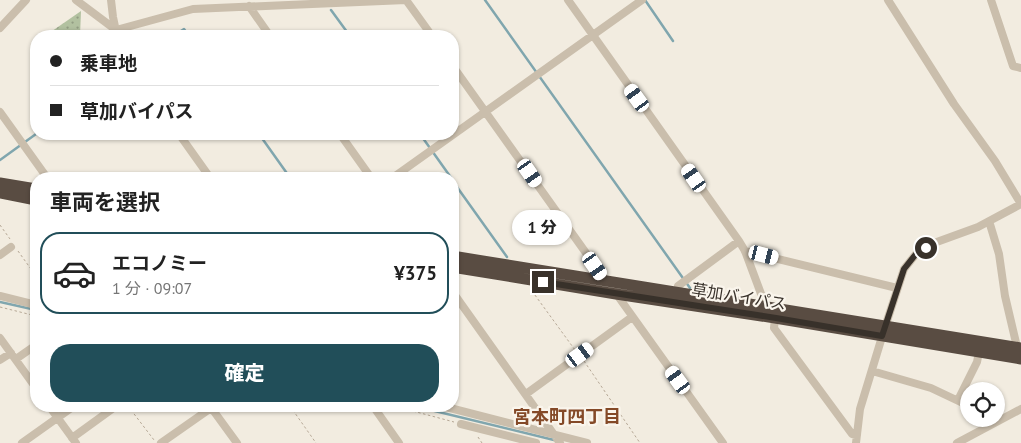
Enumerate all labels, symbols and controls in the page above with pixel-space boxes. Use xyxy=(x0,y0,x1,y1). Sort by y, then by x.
text: 乗車地 xyxy=(80,51,137,75)
car xyxy=(622,81,651,115)
text: 草加バイパス xyxy=(80,99,194,123)
car xyxy=(515,156,544,190)
car xyxy=(679,161,708,195)
text: 車両を選択 xyxy=(50,188,160,216)
callout: 1 分 xyxy=(513,210,573,244)
text: 1 分 xyxy=(527,217,557,237)
route start xyxy=(915,237,937,259)
car xyxy=(747,244,780,266)
car xyxy=(580,249,609,283)
icon: car xyxy=(52,251,97,296)
text: エコノミー xyxy=(112,251,207,275)
text: ¥375 xyxy=(394,261,437,285)
route end xyxy=(532,271,554,293)
text: 1 分 · 09:07 xyxy=(112,278,192,298)
street label: 草加バイパス xyxy=(690,279,788,313)
car xyxy=(563,340,596,370)
button: 確定 xyxy=(50,344,439,402)
car xyxy=(663,363,692,397)
map controls xyxy=(960,382,1005,427)
button: locate xyxy=(960,382,1005,427)
district label: 宮本町四丁目 xyxy=(513,405,621,428)

